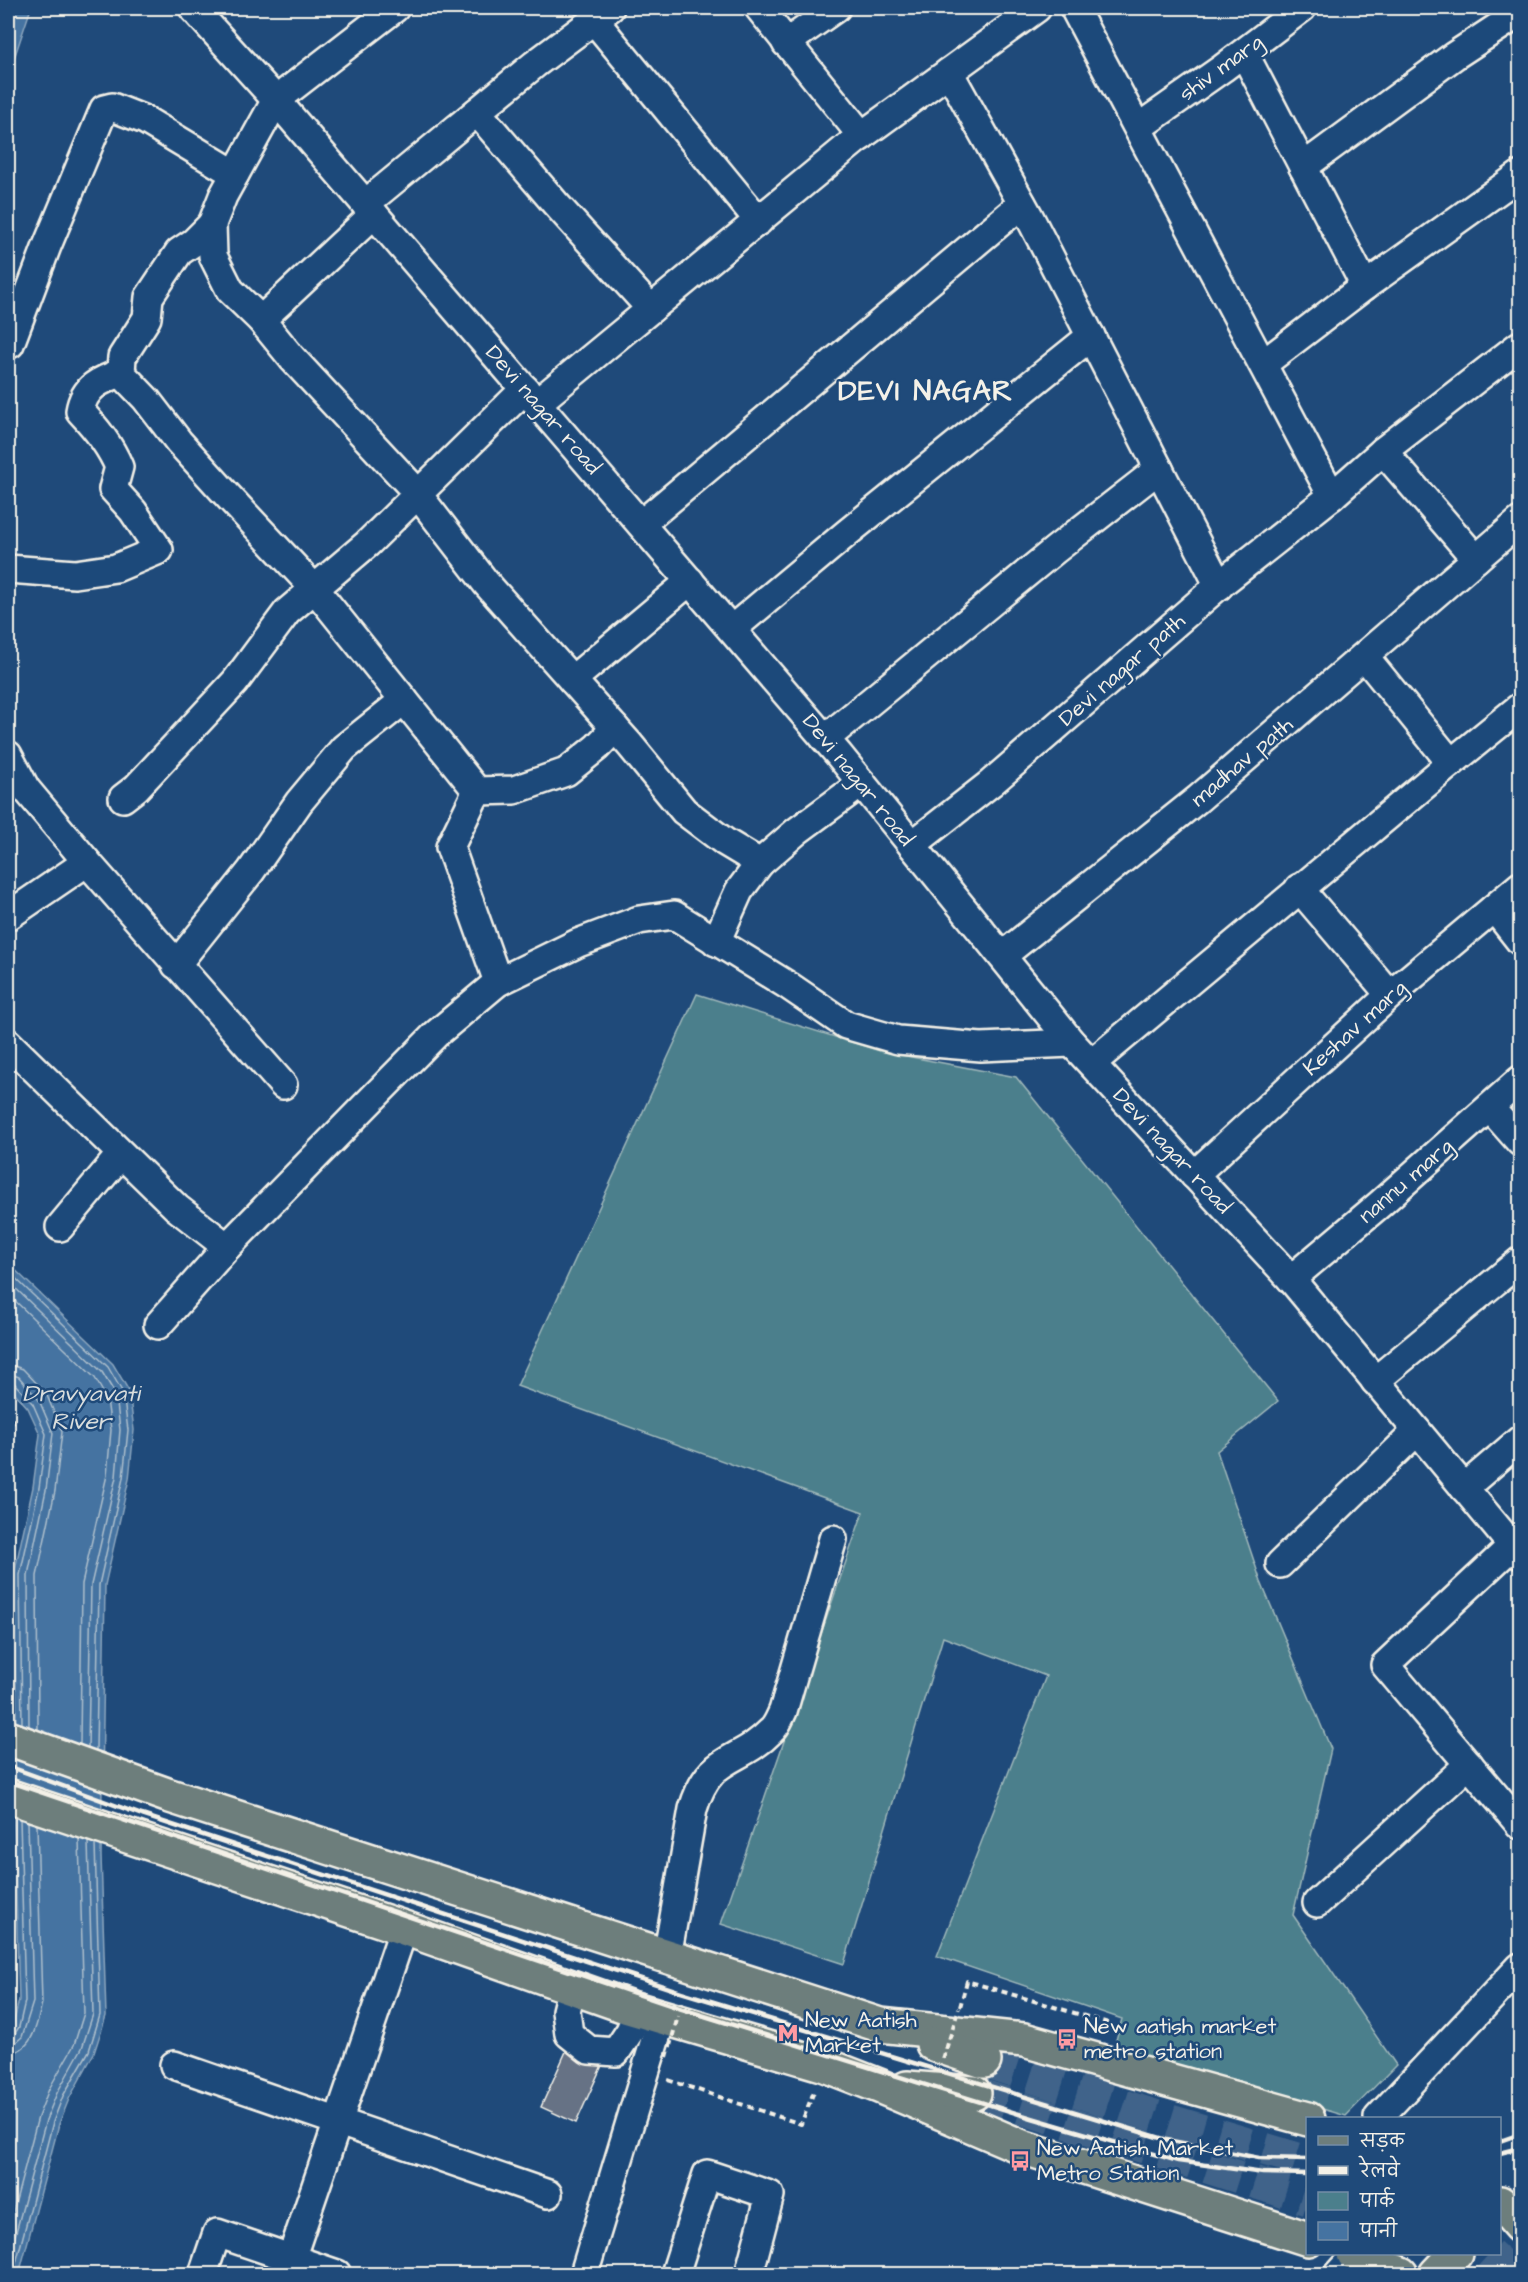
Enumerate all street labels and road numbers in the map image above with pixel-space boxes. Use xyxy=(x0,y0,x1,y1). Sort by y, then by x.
street label: shiv marg xyxy=(1173,27,1270,110)
street label: Devi nagar road xyxy=(477,339,608,482)
street label: Devi nagar path xyxy=(1052,606,1193,734)
street label: Devi nagar road xyxy=(794,707,921,853)
street label: madhav path xyxy=(1184,710,1300,814)
street label: Keshav marg xyxy=(1296,973,1414,1084)
street label: Devi nagar road xyxy=(1105,1081,1239,1222)
street label: nannu marg xyxy=(1352,1131,1461,1231)

